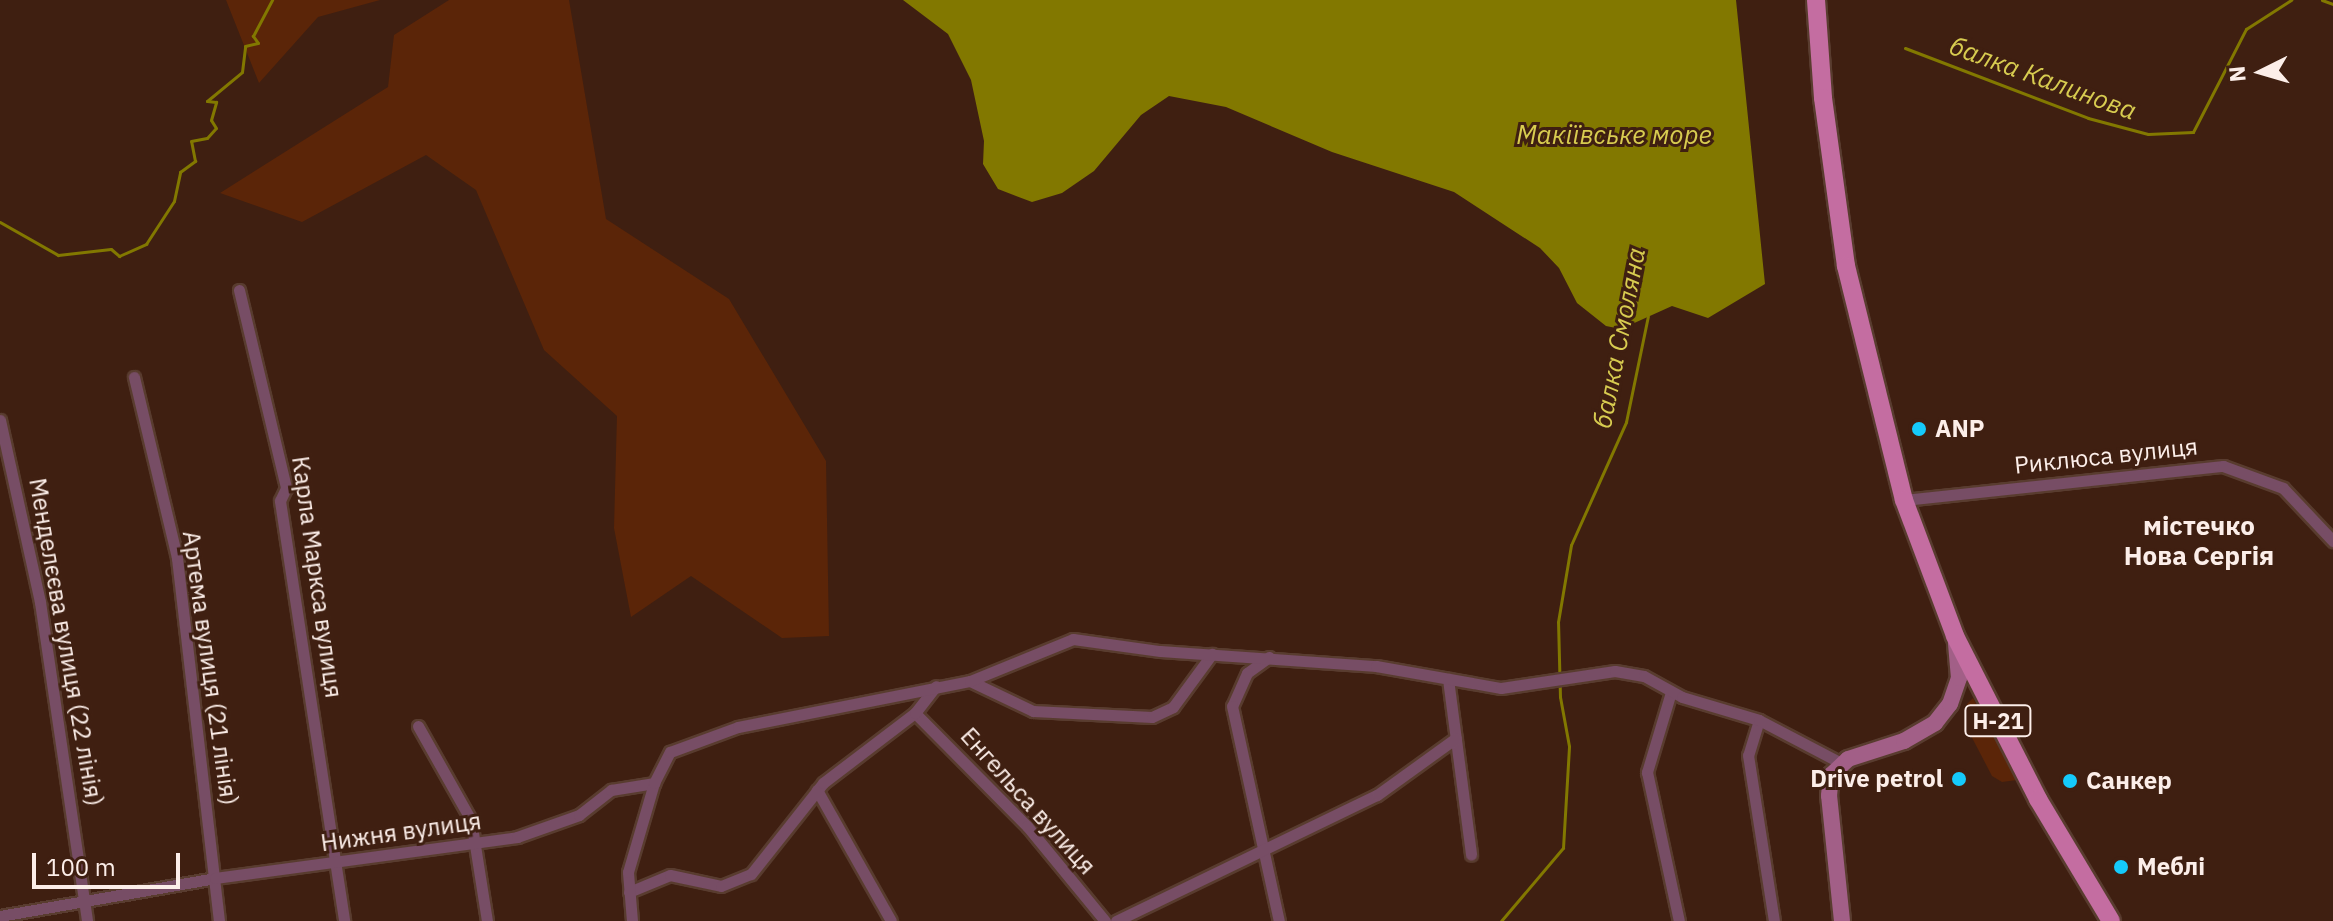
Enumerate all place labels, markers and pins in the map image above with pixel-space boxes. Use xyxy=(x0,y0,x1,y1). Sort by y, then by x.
place label: ANP xyxy=(1935,415,1985,443)
marker: ANP xyxy=(1910,420,1928,438)
place label: Drive petrol xyxy=(1810,765,1943,793)
place label: Санкер xyxy=(2086,767,2172,795)
marker: Drive petrol xyxy=(1950,770,1968,788)
marker: Санкер xyxy=(2061,772,2079,790)
place label: Меблі xyxy=(2137,853,2205,881)
marker: Меблі xyxy=(2112,858,2130,876)

